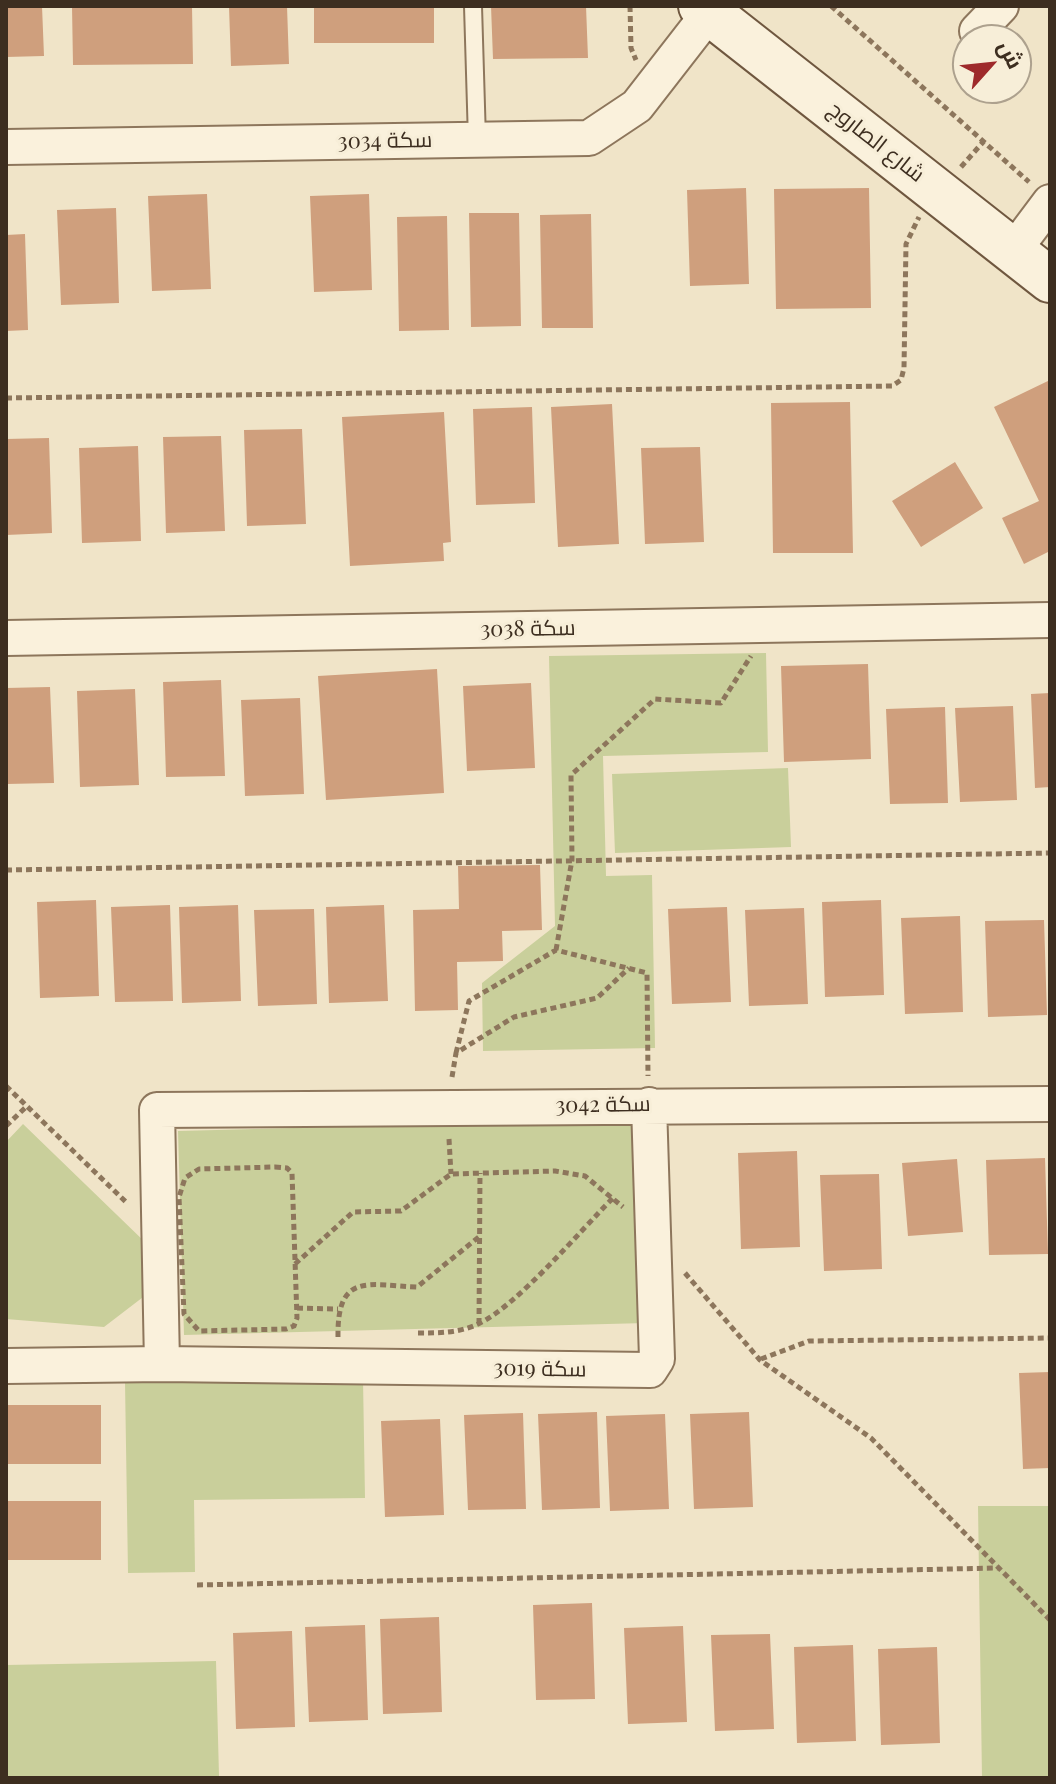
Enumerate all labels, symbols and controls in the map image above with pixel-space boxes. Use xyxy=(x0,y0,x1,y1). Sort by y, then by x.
north arrow xyxy=(952,24,1032,104)
text: ش xyxy=(992,35,1031,73)
street label: شارع الصاروج xyxy=(822,96,930,188)
street label: سكة 3034 xyxy=(337,127,433,155)
street label: سكة 3038 xyxy=(480,615,576,643)
street label: سكة 3042 xyxy=(555,1091,651,1119)
street label: سكة 3019 xyxy=(493,1355,587,1383)

